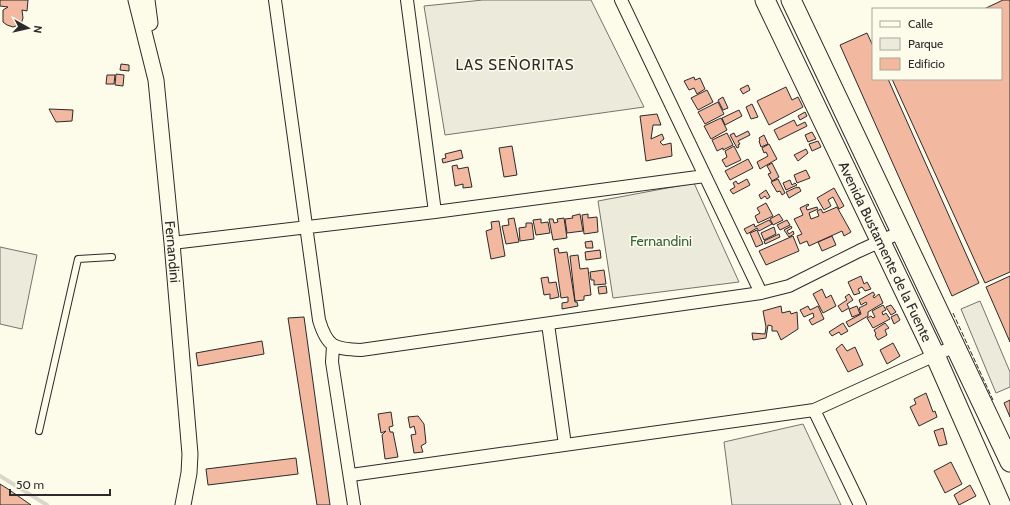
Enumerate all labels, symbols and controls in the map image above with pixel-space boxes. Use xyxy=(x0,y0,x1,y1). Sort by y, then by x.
north arrow xyxy=(8,8,48,48)
legend xyxy=(872,8,1002,80)
text: Calle xyxy=(908,16,933,31)
text: N xyxy=(30,25,45,34)
text: Parque xyxy=(908,36,943,51)
district label: LAS SEÑORITAS xyxy=(455,56,575,74)
text: Edificio xyxy=(908,56,945,71)
street label: Avenida Bustamente de la Fuente xyxy=(835,159,936,345)
street label: Fernandini xyxy=(161,220,184,284)
park label: Fernandini xyxy=(630,232,692,250)
scale bar xyxy=(10,471,110,497)
text: 50 m xyxy=(16,477,44,492)

